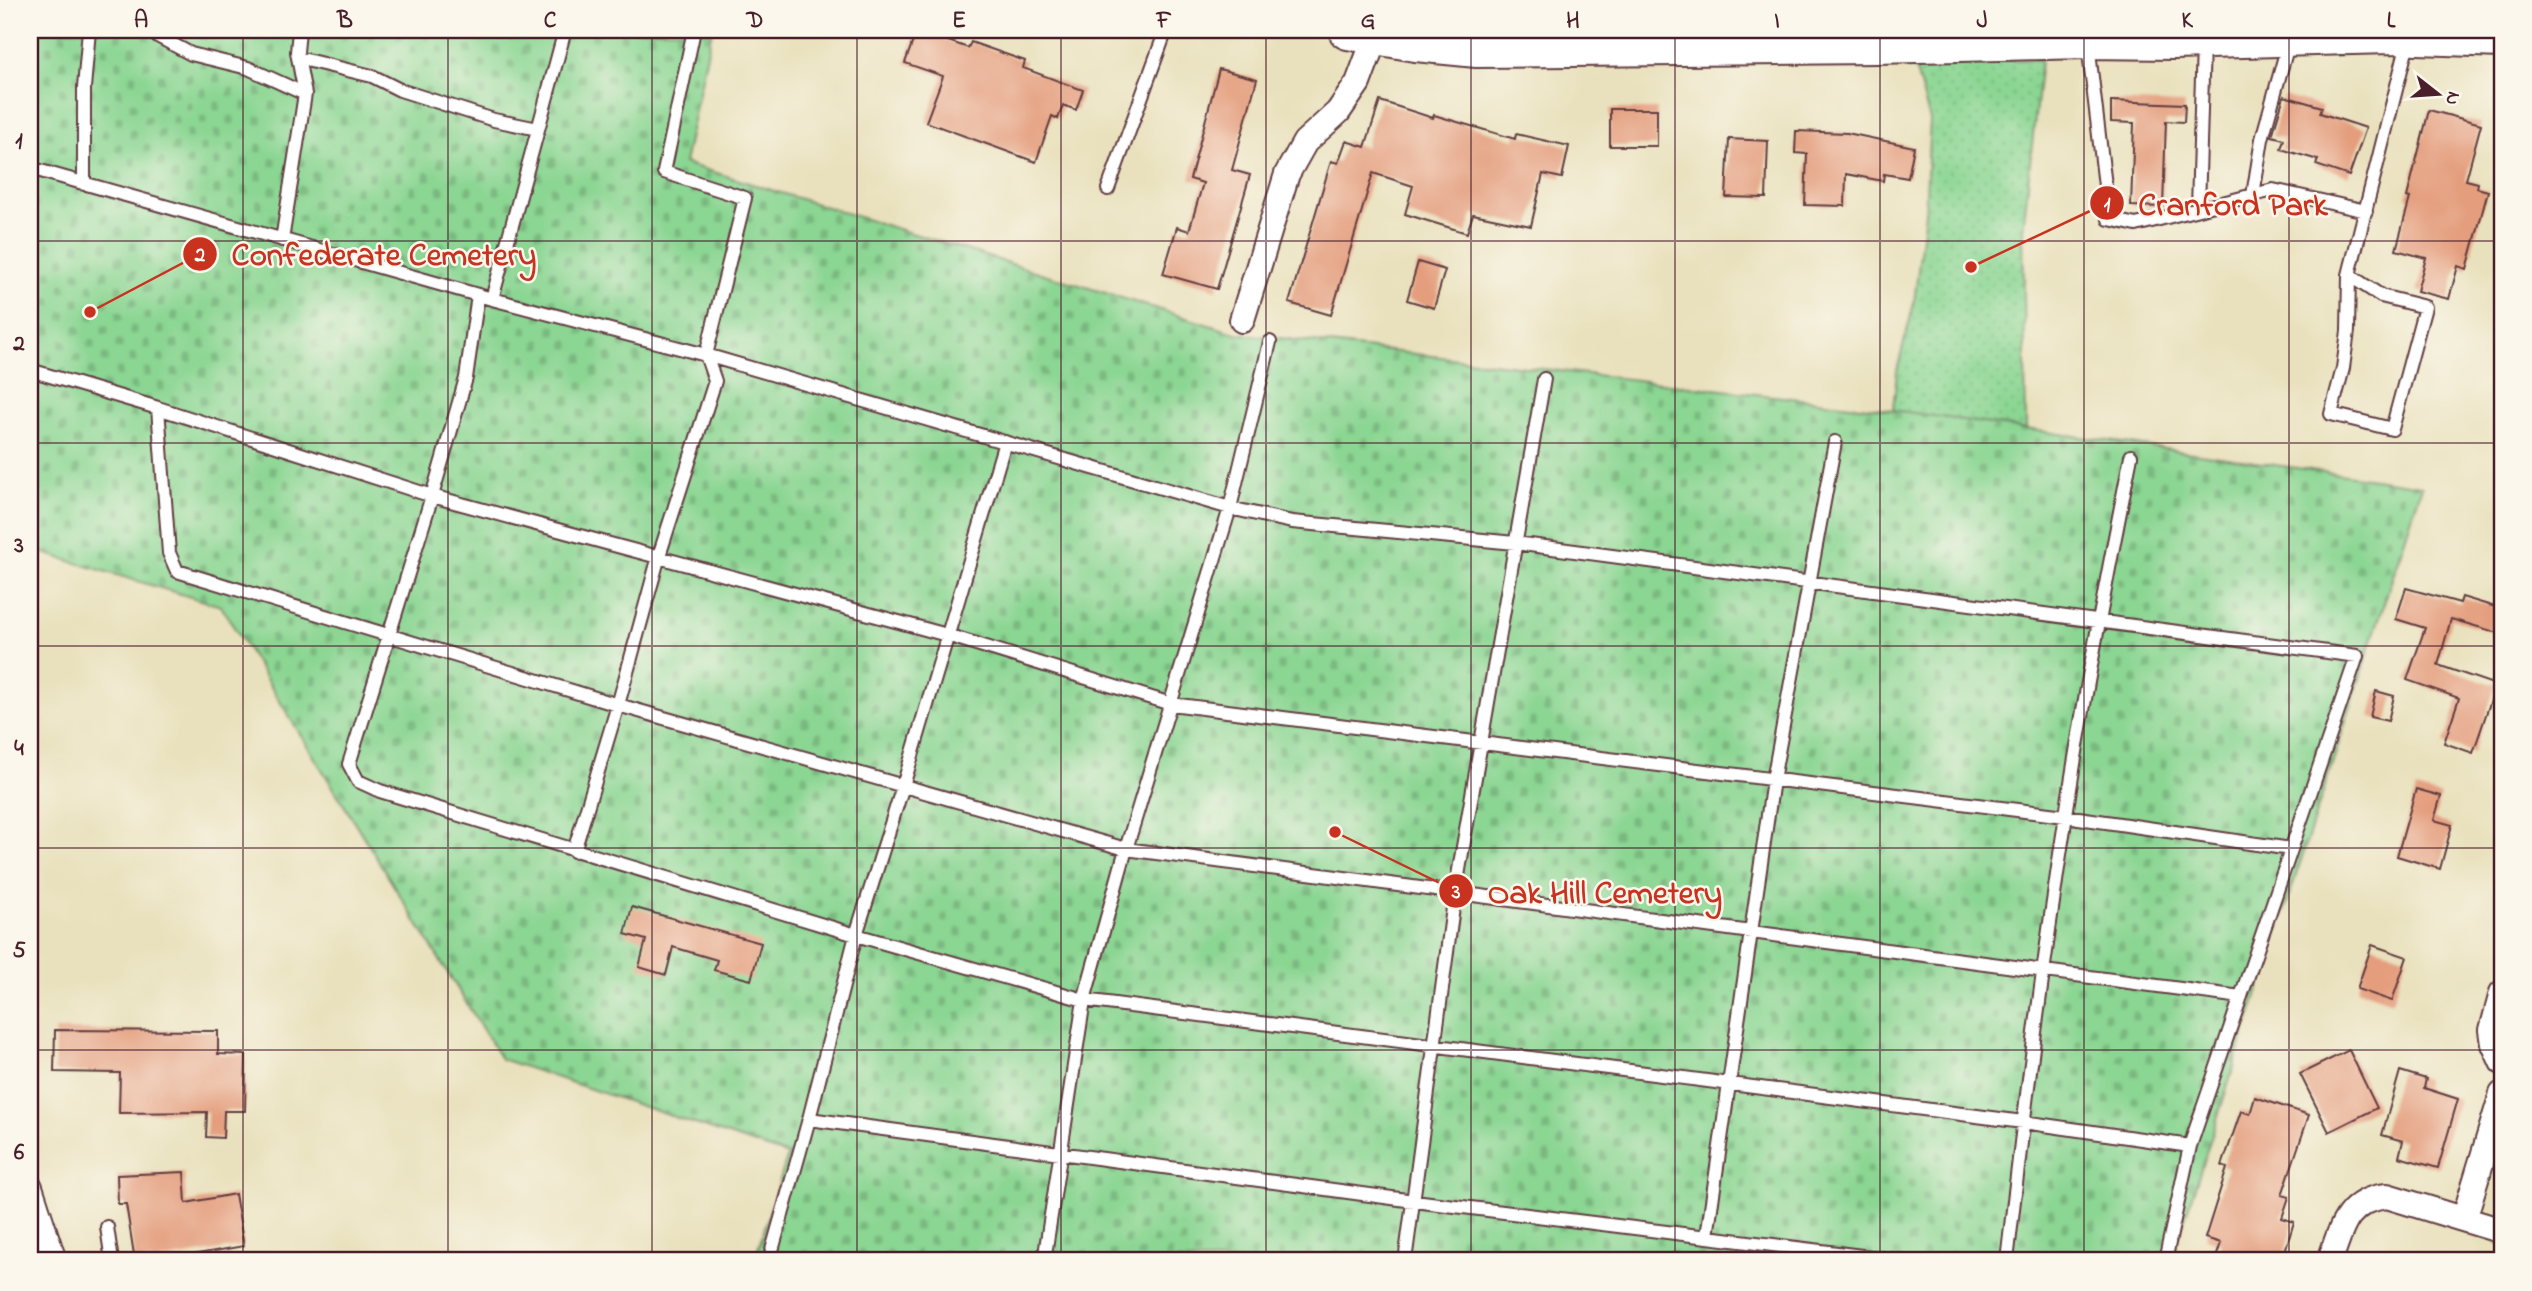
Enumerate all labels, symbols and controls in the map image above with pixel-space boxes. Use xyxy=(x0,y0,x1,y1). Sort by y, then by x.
text: A xyxy=(134,5,148,38)
text: B xyxy=(336,5,353,38)
text: C xyxy=(544,5,557,38)
text: D xyxy=(746,5,763,38)
text: E xyxy=(952,5,966,38)
text: F xyxy=(1156,5,1172,38)
text: G xyxy=(1361,5,1375,38)
text: H xyxy=(1566,5,1580,38)
text: I xyxy=(1774,5,1780,38)
text: J xyxy=(1976,5,1988,38)
text: K xyxy=(2181,5,2193,38)
text: L xyxy=(2387,5,2396,38)
north arrow xyxy=(2402,60,2472,130)
text: N xyxy=(2437,88,2467,108)
text: 1 xyxy=(15,126,23,159)
callout: Cranford Park xyxy=(2089,176,2342,230)
text: Cranford Park xyxy=(2138,183,2328,231)
text: 1 xyxy=(2104,191,2111,221)
callout: Confederate Cemetery xyxy=(182,227,550,281)
text: Confederate Cemetery xyxy=(232,233,536,282)
text: 2 xyxy=(194,241,206,271)
text: 2 xyxy=(12,328,25,361)
text: 3 xyxy=(13,530,24,563)
text: 4 xyxy=(14,733,24,766)
callout: Oak Hill Cemetery xyxy=(1439,864,1736,918)
text: Oak Hill Cemetery xyxy=(1488,871,1722,920)
text: 3 xyxy=(1451,878,1461,908)
text: 5 xyxy=(12,935,26,968)
text: 6 xyxy=(14,1137,25,1170)

